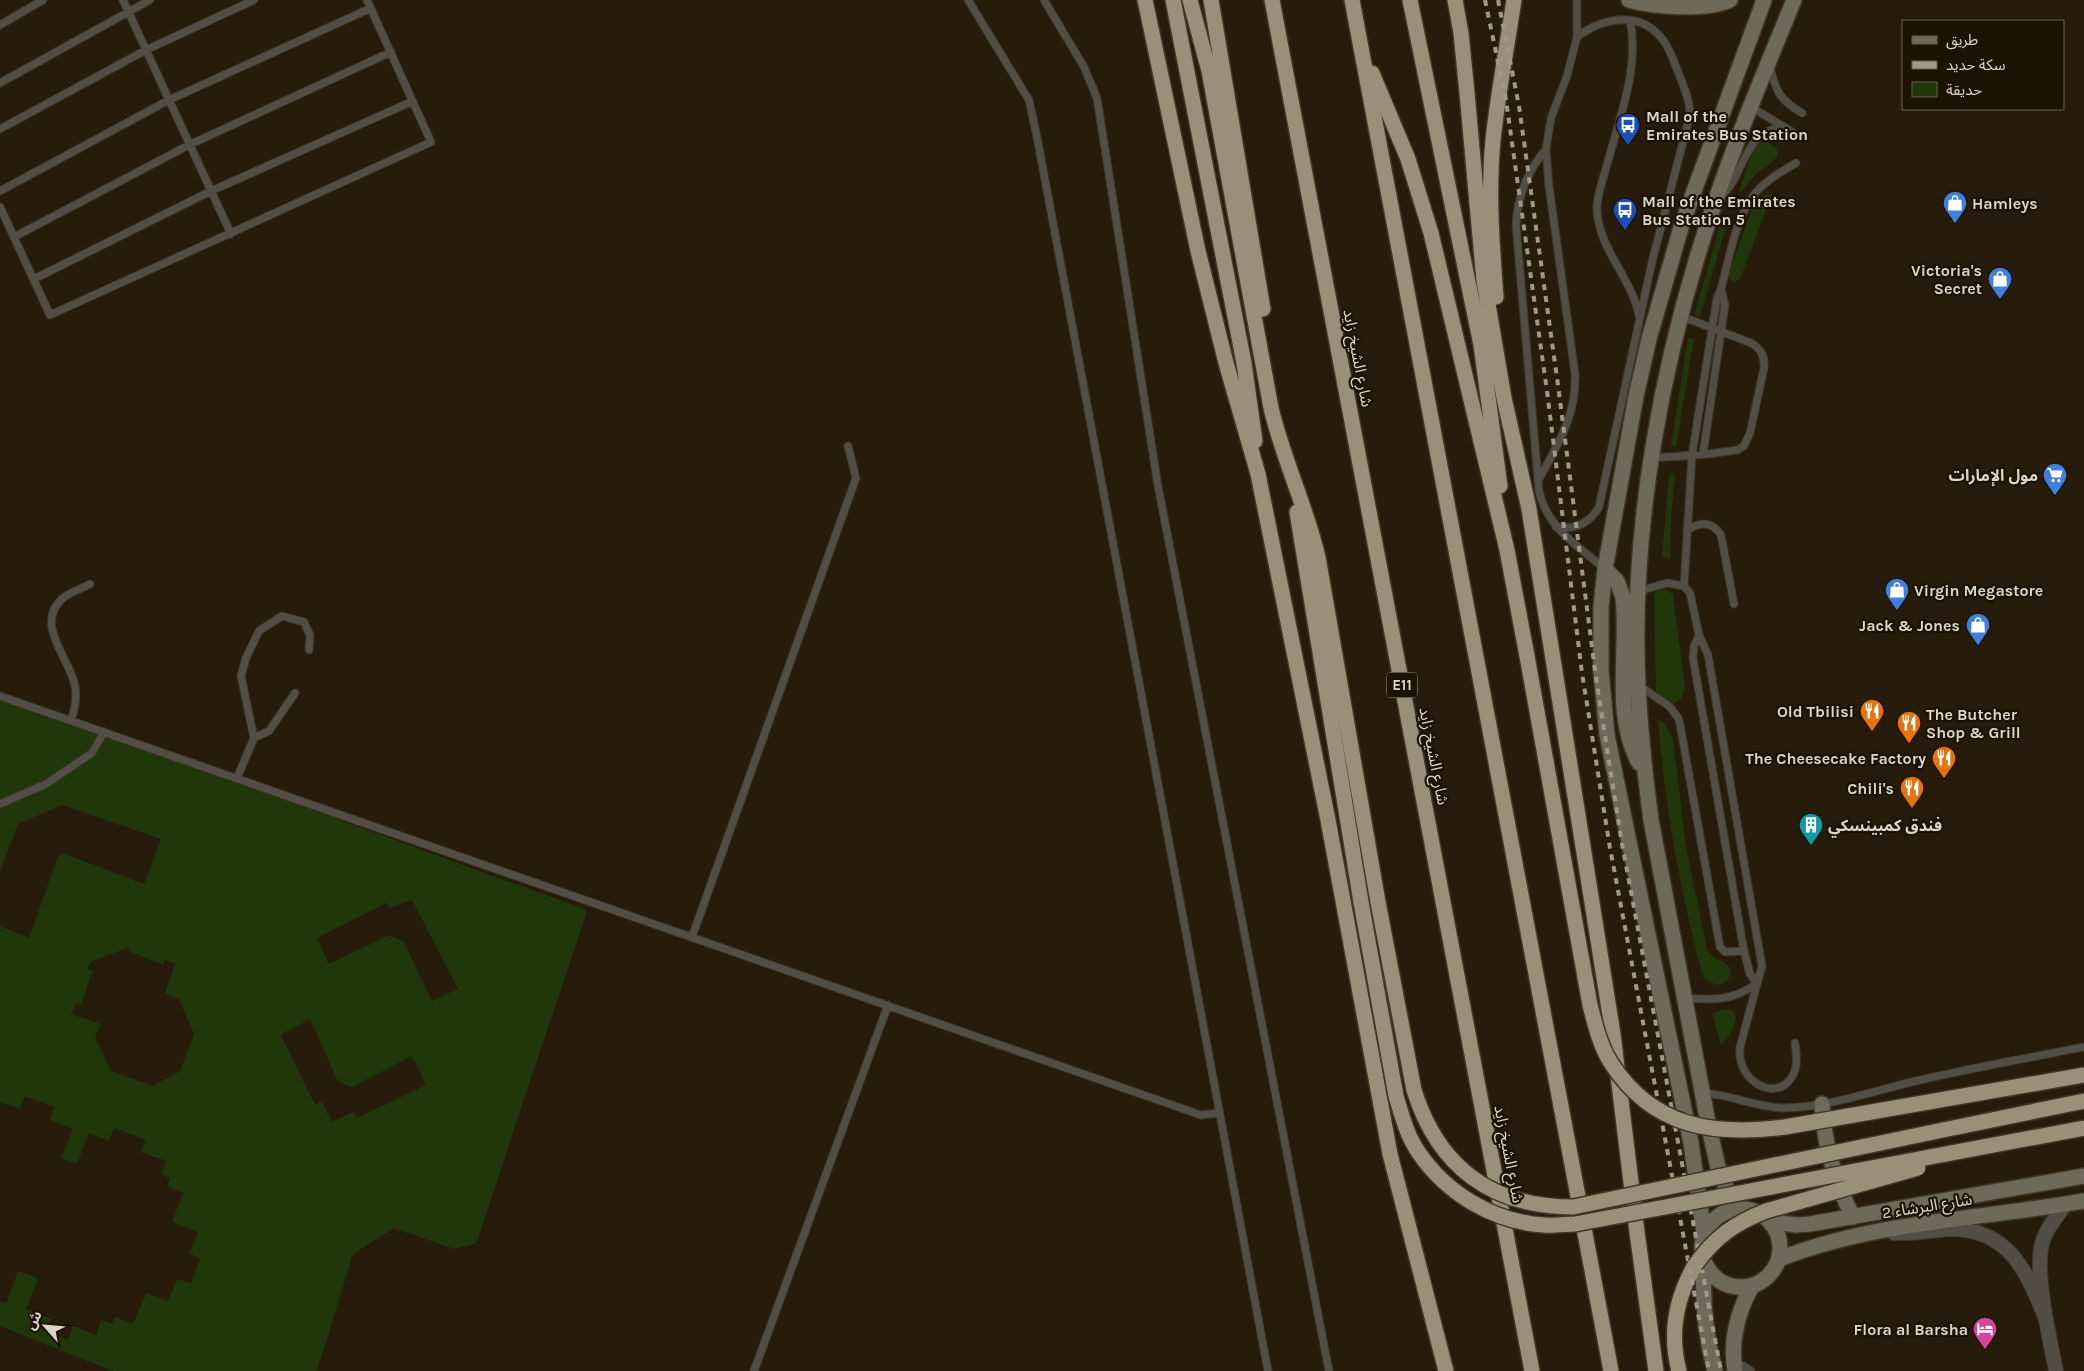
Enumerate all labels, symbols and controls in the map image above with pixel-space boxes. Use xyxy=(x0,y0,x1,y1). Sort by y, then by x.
legend xyxy=(1902,20,2064,110)
text: طريق xyxy=(1946,31,1978,50)
text: سكة حديد xyxy=(1946,56,2006,74)
text: حديقة xyxy=(1946,81,1982,99)
place label: Mall of the Emirates Bus Station xyxy=(1646,107,1808,144)
bus stop icon: Mall of the Emirates Bus Station xyxy=(1615,112,1641,146)
shop icon: Hamleys xyxy=(1942,190,1968,224)
place label: Mall of the Emirates Bus Station 5 xyxy=(1642,192,1796,229)
place label: Hamleys xyxy=(1972,194,2038,213)
bus stop icon: Mall of the Emirates Bus Station 5 xyxy=(1612,197,1638,231)
place label: Victoria's Secret xyxy=(1911,261,1982,298)
shop icon: Victoria's Secret xyxy=(1987,266,2013,300)
street label: شارع الشيخ زايد xyxy=(1336,307,1377,409)
supermarket icon: مول الإمارات xyxy=(2042,462,2068,496)
place label: مول الإمارات xyxy=(1949,466,2038,487)
shop icon: Virgin Megastore xyxy=(1884,577,1910,611)
place label: Virgin Megastore xyxy=(1914,581,2043,600)
shop icon: Jack & Jones xyxy=(1965,612,1991,646)
place label: Jack & Jones xyxy=(1859,616,1960,635)
road number: E11 xyxy=(1387,672,1417,698)
restaurant icon: Old Tbilisi xyxy=(1859,698,1885,732)
place label: Old Tbilisi xyxy=(1777,702,1854,721)
street label: شارع الشيخ زايد xyxy=(1412,705,1453,807)
place label: The Butcher Shop & Grill xyxy=(1926,705,2021,742)
restaurant icon: The Butcher Shop & Grill xyxy=(1896,710,1922,744)
restaurant icon: The Cheesecake Factory xyxy=(1931,745,1957,779)
place label: The Cheesecake Factory xyxy=(1745,749,1926,768)
restaurant icon: Chili's xyxy=(1899,775,1925,809)
place label: Chili's xyxy=(1847,779,1894,798)
building icon: فندق كمبينسكي xyxy=(1798,812,1824,846)
place label: فندق كمبينسكي xyxy=(1828,816,1942,838)
street label: شارع الشيخ زايد xyxy=(1487,1103,1528,1205)
street label: شارع البرشاء 2 xyxy=(1880,1189,1974,1225)
north arrow xyxy=(20,1301,70,1351)
text: ش xyxy=(22,1308,46,1333)
hotel icon: Flora al Barsha xyxy=(1972,1316,1998,1350)
place label: Flora al Barsha xyxy=(1854,1320,1968,1339)

